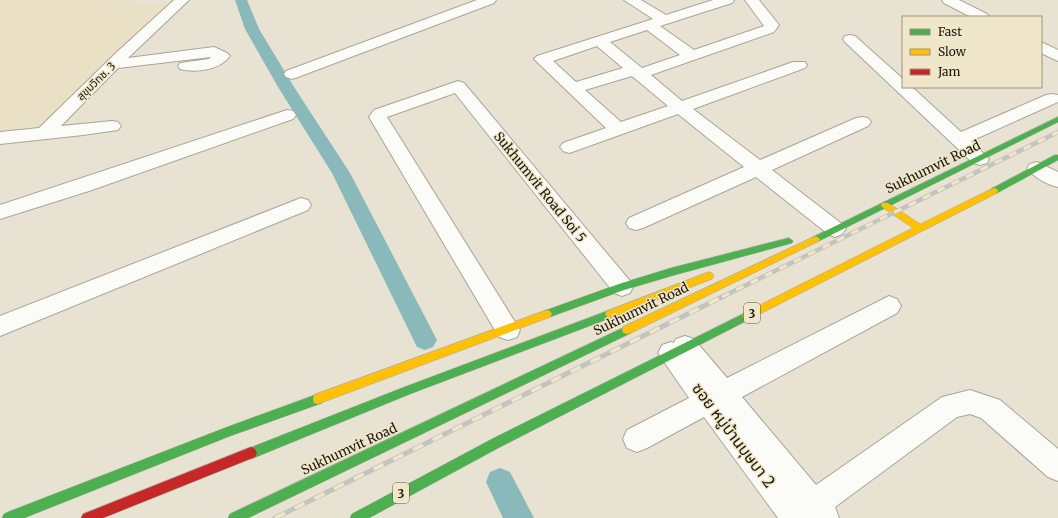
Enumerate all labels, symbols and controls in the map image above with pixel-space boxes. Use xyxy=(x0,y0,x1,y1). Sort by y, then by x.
legend xyxy=(902,16,1042,88)
text: Fast xyxy=(938,24,962,39)
text: Slow xyxy=(938,44,967,59)
street label: สุขุมวิทซ. 3 xyxy=(74,59,118,103)
text: Jam xyxy=(937,64,961,79)
street label: Sukhumvit Road Soi 5 xyxy=(490,128,590,246)
street label: Sukhumvit Road xyxy=(883,137,984,197)
street label: Sukhumvit Road xyxy=(591,279,692,339)
road number: 3 xyxy=(744,303,760,323)
street label: ซอย หมู่บ้านบุษบา 2 xyxy=(688,379,780,491)
street label: Sukhumvit Road xyxy=(298,419,400,479)
road number: 3 xyxy=(393,483,409,503)

